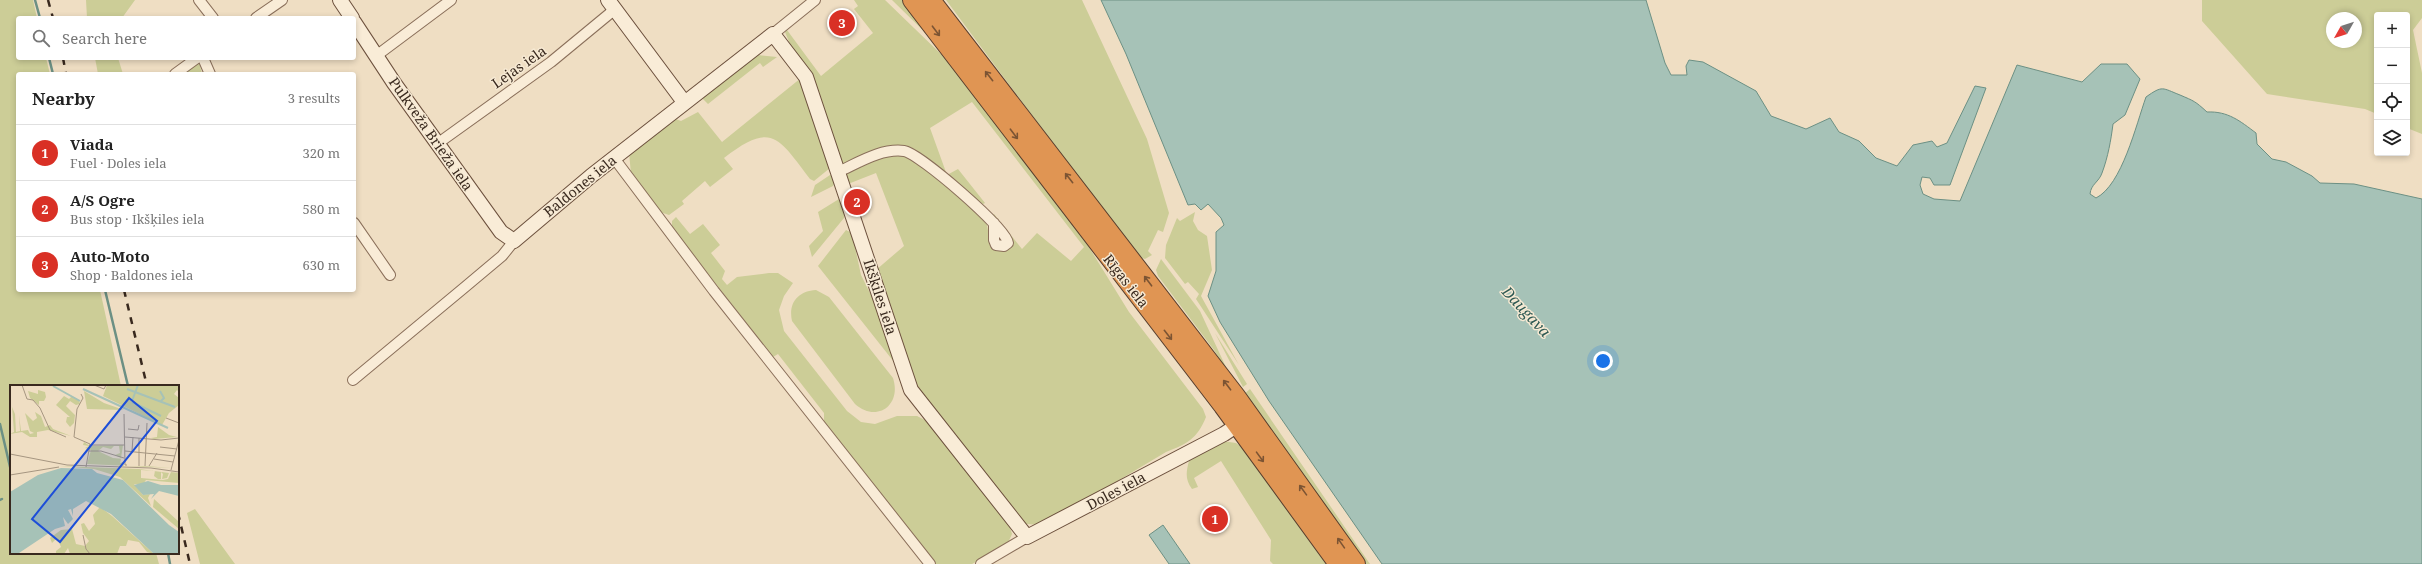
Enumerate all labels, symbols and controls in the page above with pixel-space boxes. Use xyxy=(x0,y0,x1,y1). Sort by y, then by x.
pin: 3 xyxy=(829,8,855,38)
north arrow xyxy=(2326,12,2362,48)
map controls xyxy=(2374,12,2410,156)
button: + xyxy=(2374,12,2410,48)
search box xyxy=(16,16,356,60)
one-way arrow xyxy=(931,25,940,36)
icon: search xyxy=(30,27,52,49)
text: Search here xyxy=(62,28,147,48)
street label: Lejas iela xyxy=(488,41,550,92)
button: − xyxy=(2374,48,2410,84)
one-way arrow xyxy=(985,70,994,81)
street label: Pulkveža Brieža iela xyxy=(385,73,478,194)
button: locate xyxy=(2374,84,2410,120)
text: Nearby xyxy=(32,87,95,110)
text: 3 results xyxy=(288,89,340,107)
button: layers xyxy=(2374,120,2410,156)
one-way arrow xyxy=(1010,129,1018,140)
text: Viada xyxy=(70,134,114,154)
text: 1 xyxy=(41,144,49,162)
text: 320 m xyxy=(303,144,340,162)
street label: Baldones iela xyxy=(539,150,620,221)
text: Fuel · Doles iela xyxy=(70,154,167,172)
one-way arrow xyxy=(1065,173,1073,184)
pin: 2 xyxy=(844,187,870,217)
text: A/S Ogre xyxy=(70,190,135,210)
text: 2 xyxy=(41,200,49,218)
text: 580 m xyxy=(303,200,340,218)
text: Bus stop · Ikšķiles iela xyxy=(70,210,205,228)
text: Auto-Moto xyxy=(70,246,150,266)
street label: Rīgas iela xyxy=(1099,250,1153,312)
text: 3 xyxy=(41,256,49,274)
text: 630 m xyxy=(303,256,340,274)
street label: Ikšķiles iela xyxy=(859,257,902,337)
text: Shop · Baldones iela xyxy=(70,266,193,284)
one-way arrow xyxy=(1144,276,1152,287)
water label: Daugava xyxy=(1497,281,1556,341)
one-way arrow xyxy=(1163,329,1172,340)
your location xyxy=(1593,351,1613,371)
one-way arrow xyxy=(1223,379,1232,390)
inset map xyxy=(10,385,179,554)
one-way arrow xyxy=(1255,451,1264,462)
street label: Doles iela xyxy=(1083,467,1149,514)
one-way arrow xyxy=(1299,484,1307,495)
pin: 1 xyxy=(1202,504,1228,534)
one-way arrow xyxy=(1337,537,1345,548)

